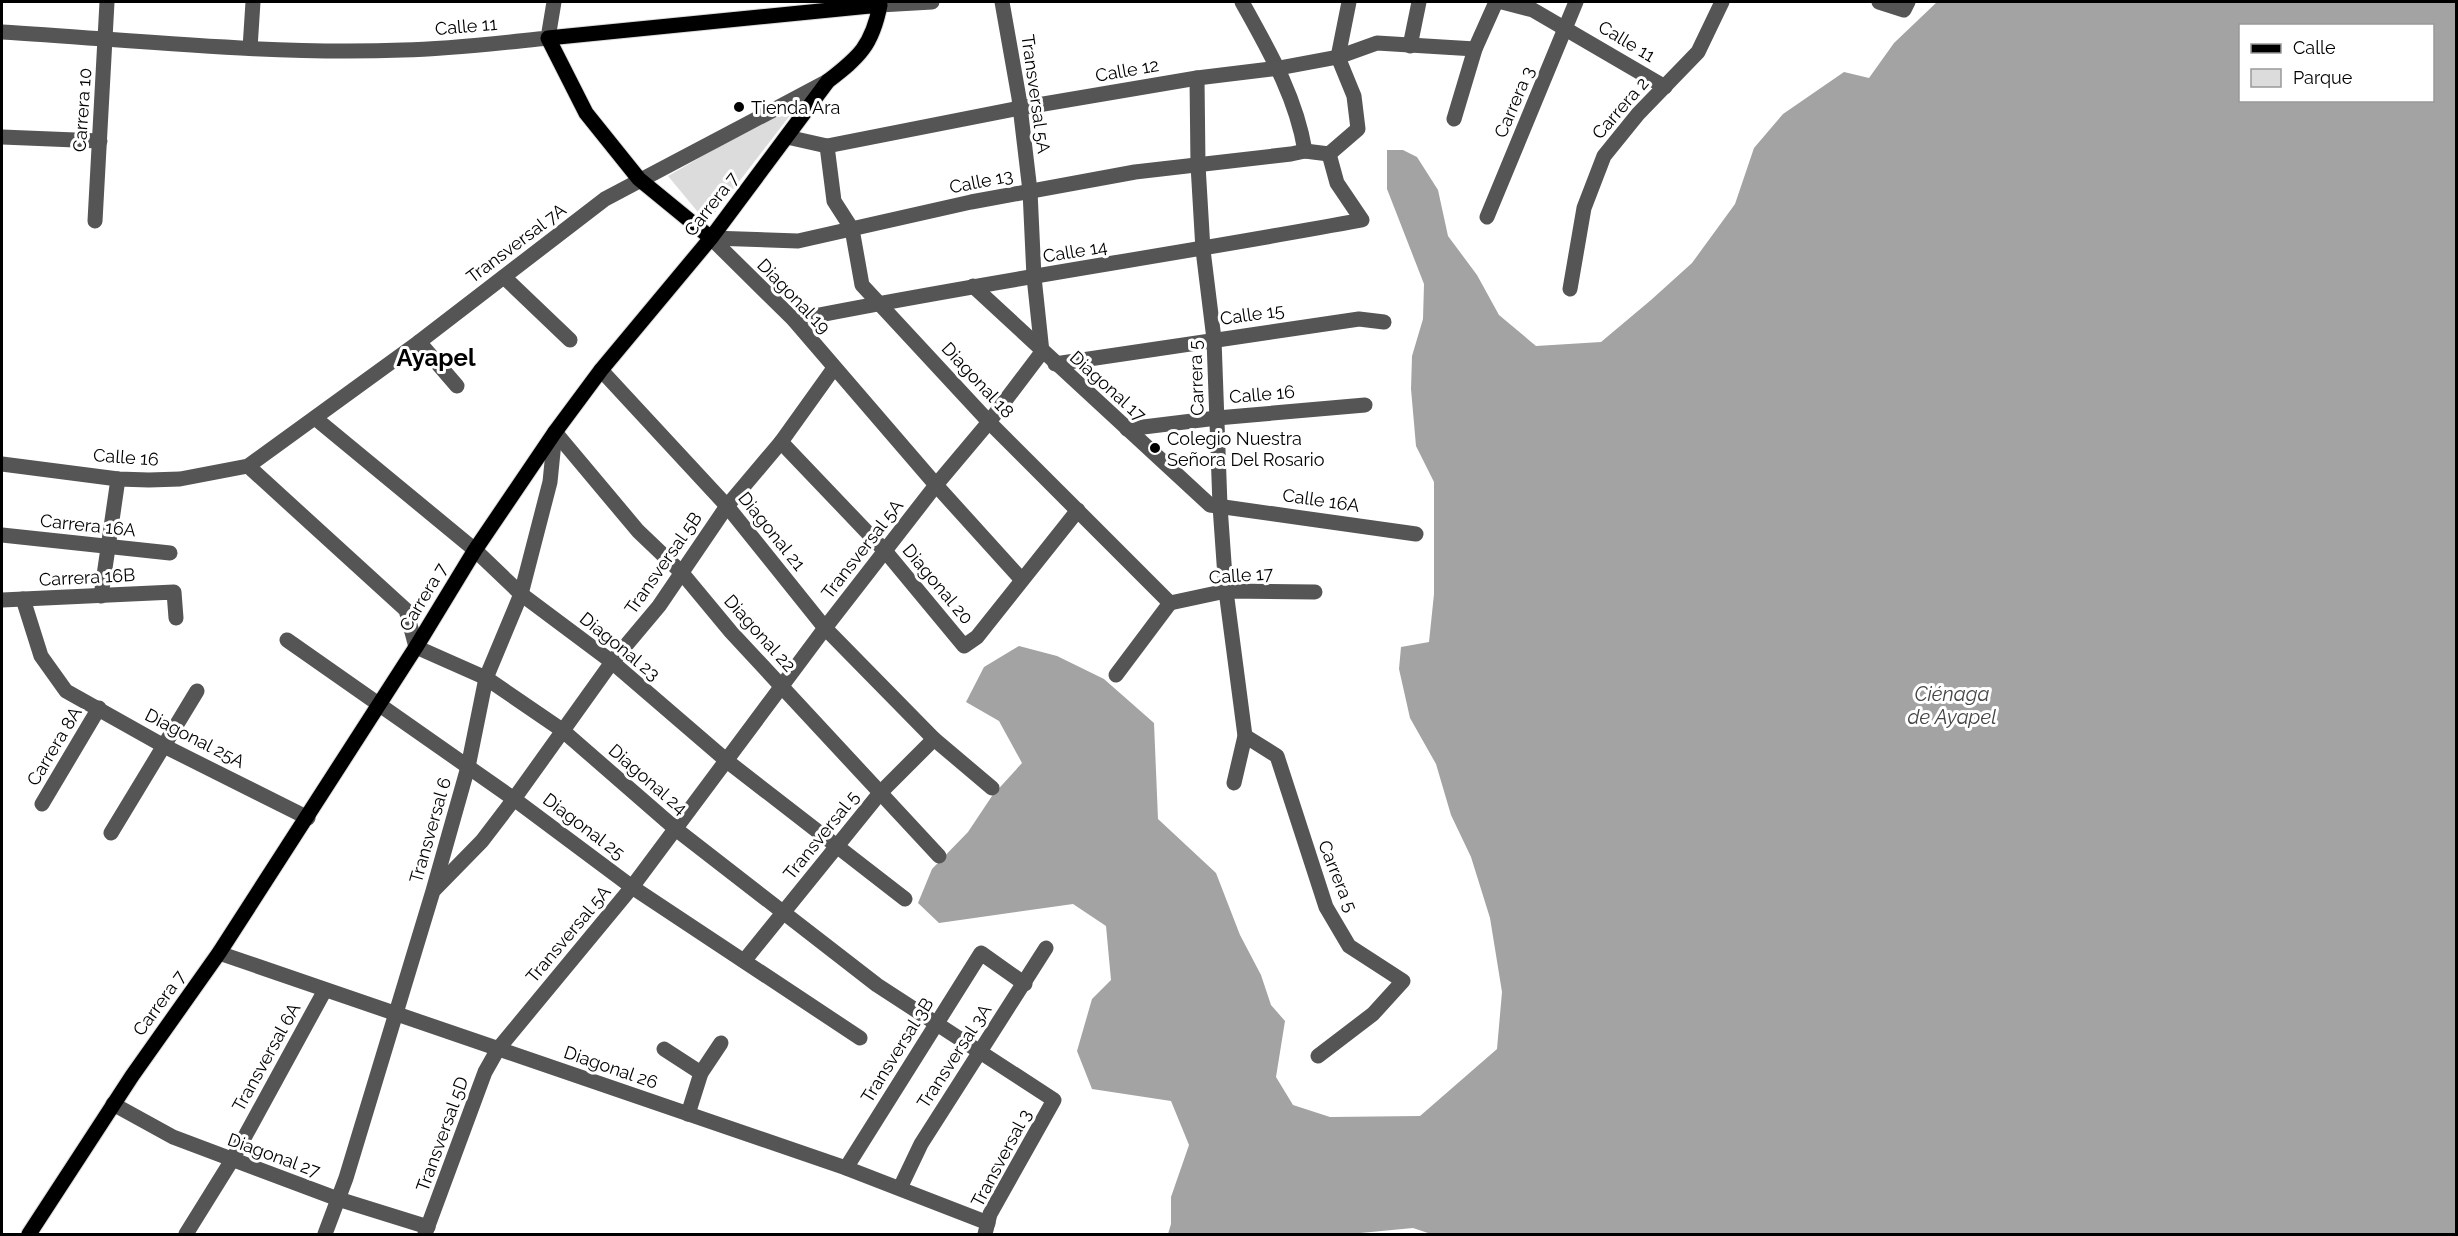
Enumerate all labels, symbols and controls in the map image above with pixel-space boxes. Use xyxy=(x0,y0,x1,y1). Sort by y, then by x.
street label: Calle 11 xyxy=(434,13,498,39)
street label: Calle 11 xyxy=(1595,16,1659,66)
legend xyxy=(2239,24,2434,102)
street label: Transversal 5A xyxy=(1017,33,1055,155)
text: Calle xyxy=(2293,37,2336,58)
street label: Calle 12 xyxy=(1094,54,1160,86)
street label: Carrera 3 xyxy=(1490,63,1538,141)
street label: Carrera 10 xyxy=(69,67,95,153)
text: Parque xyxy=(2293,67,2353,88)
street label: Carrera 2 xyxy=(1587,73,1653,143)
place label: Tienda Ara xyxy=(751,97,840,118)
marker: Tienda Ara xyxy=(732,100,746,114)
street label: Calle 13 xyxy=(947,165,1015,197)
street label: Carrera 7 xyxy=(680,168,743,240)
street label: Transversal 7A xyxy=(462,199,570,287)
street label: Calle 14 xyxy=(1041,236,1109,266)
street label: Diagonal 19 xyxy=(753,254,835,338)
street label: Calle 15 xyxy=(1219,299,1286,329)
street label: Diagonal 18 xyxy=(938,338,1018,422)
street label: Carrera 5 xyxy=(1184,340,1208,416)
district label: Ayapel xyxy=(396,343,476,372)
street label: Diagonal 17 xyxy=(1066,346,1151,426)
street label: Calle 16 xyxy=(1228,381,1296,407)
place label: Colegio Nuestra Señora Del Rosario xyxy=(1167,428,1325,470)
marker: Colegio Nuestra Señora Del Rosario xyxy=(1148,441,1162,455)
street label: Calle 16 xyxy=(93,444,160,470)
street label: Calle 16A xyxy=(1281,484,1361,516)
street label: Diagonal 21 xyxy=(734,488,810,575)
street label: Transversal 5A xyxy=(817,495,907,603)
street label: Transversal 5B xyxy=(620,508,706,618)
street label: Carrera 16A xyxy=(39,510,137,540)
street label: Diagonal 20 xyxy=(898,540,978,628)
street label: Carrera 7 xyxy=(395,559,452,635)
street label: Calle 17 xyxy=(1208,562,1274,588)
street label: Carrera 16B xyxy=(38,564,136,590)
street label: Diagonal 22 xyxy=(720,590,800,676)
street label: Diagonal 23 xyxy=(576,607,664,685)
water label: Ciénaga de Ayapel xyxy=(1908,682,1996,729)
street label: Carrera 8A xyxy=(22,703,86,789)
street label: Diagonal 25A xyxy=(142,704,248,772)
street label: Diagonal 24 xyxy=(605,739,692,819)
street label: Transversal 6 xyxy=(405,775,455,885)
street label: Transversal 5 xyxy=(779,786,863,884)
street label: Diagonal 25 xyxy=(539,788,629,864)
street label: Carrera 5 xyxy=(1314,837,1362,915)
street label: Transversal 5A xyxy=(521,881,615,987)
street label: Carrera 7 xyxy=(128,966,190,1040)
street label: Transversal 3B xyxy=(856,994,938,1106)
street label: Transversal 6A xyxy=(228,999,304,1115)
street label: Transversal 3A xyxy=(913,1000,995,1112)
street label: Diagonal 26 xyxy=(561,1041,661,1093)
street label: Transversal 5D xyxy=(411,1074,473,1194)
street label: Transversal 3 xyxy=(966,1106,1036,1210)
street label: Diagonal 27 xyxy=(225,1129,323,1182)

